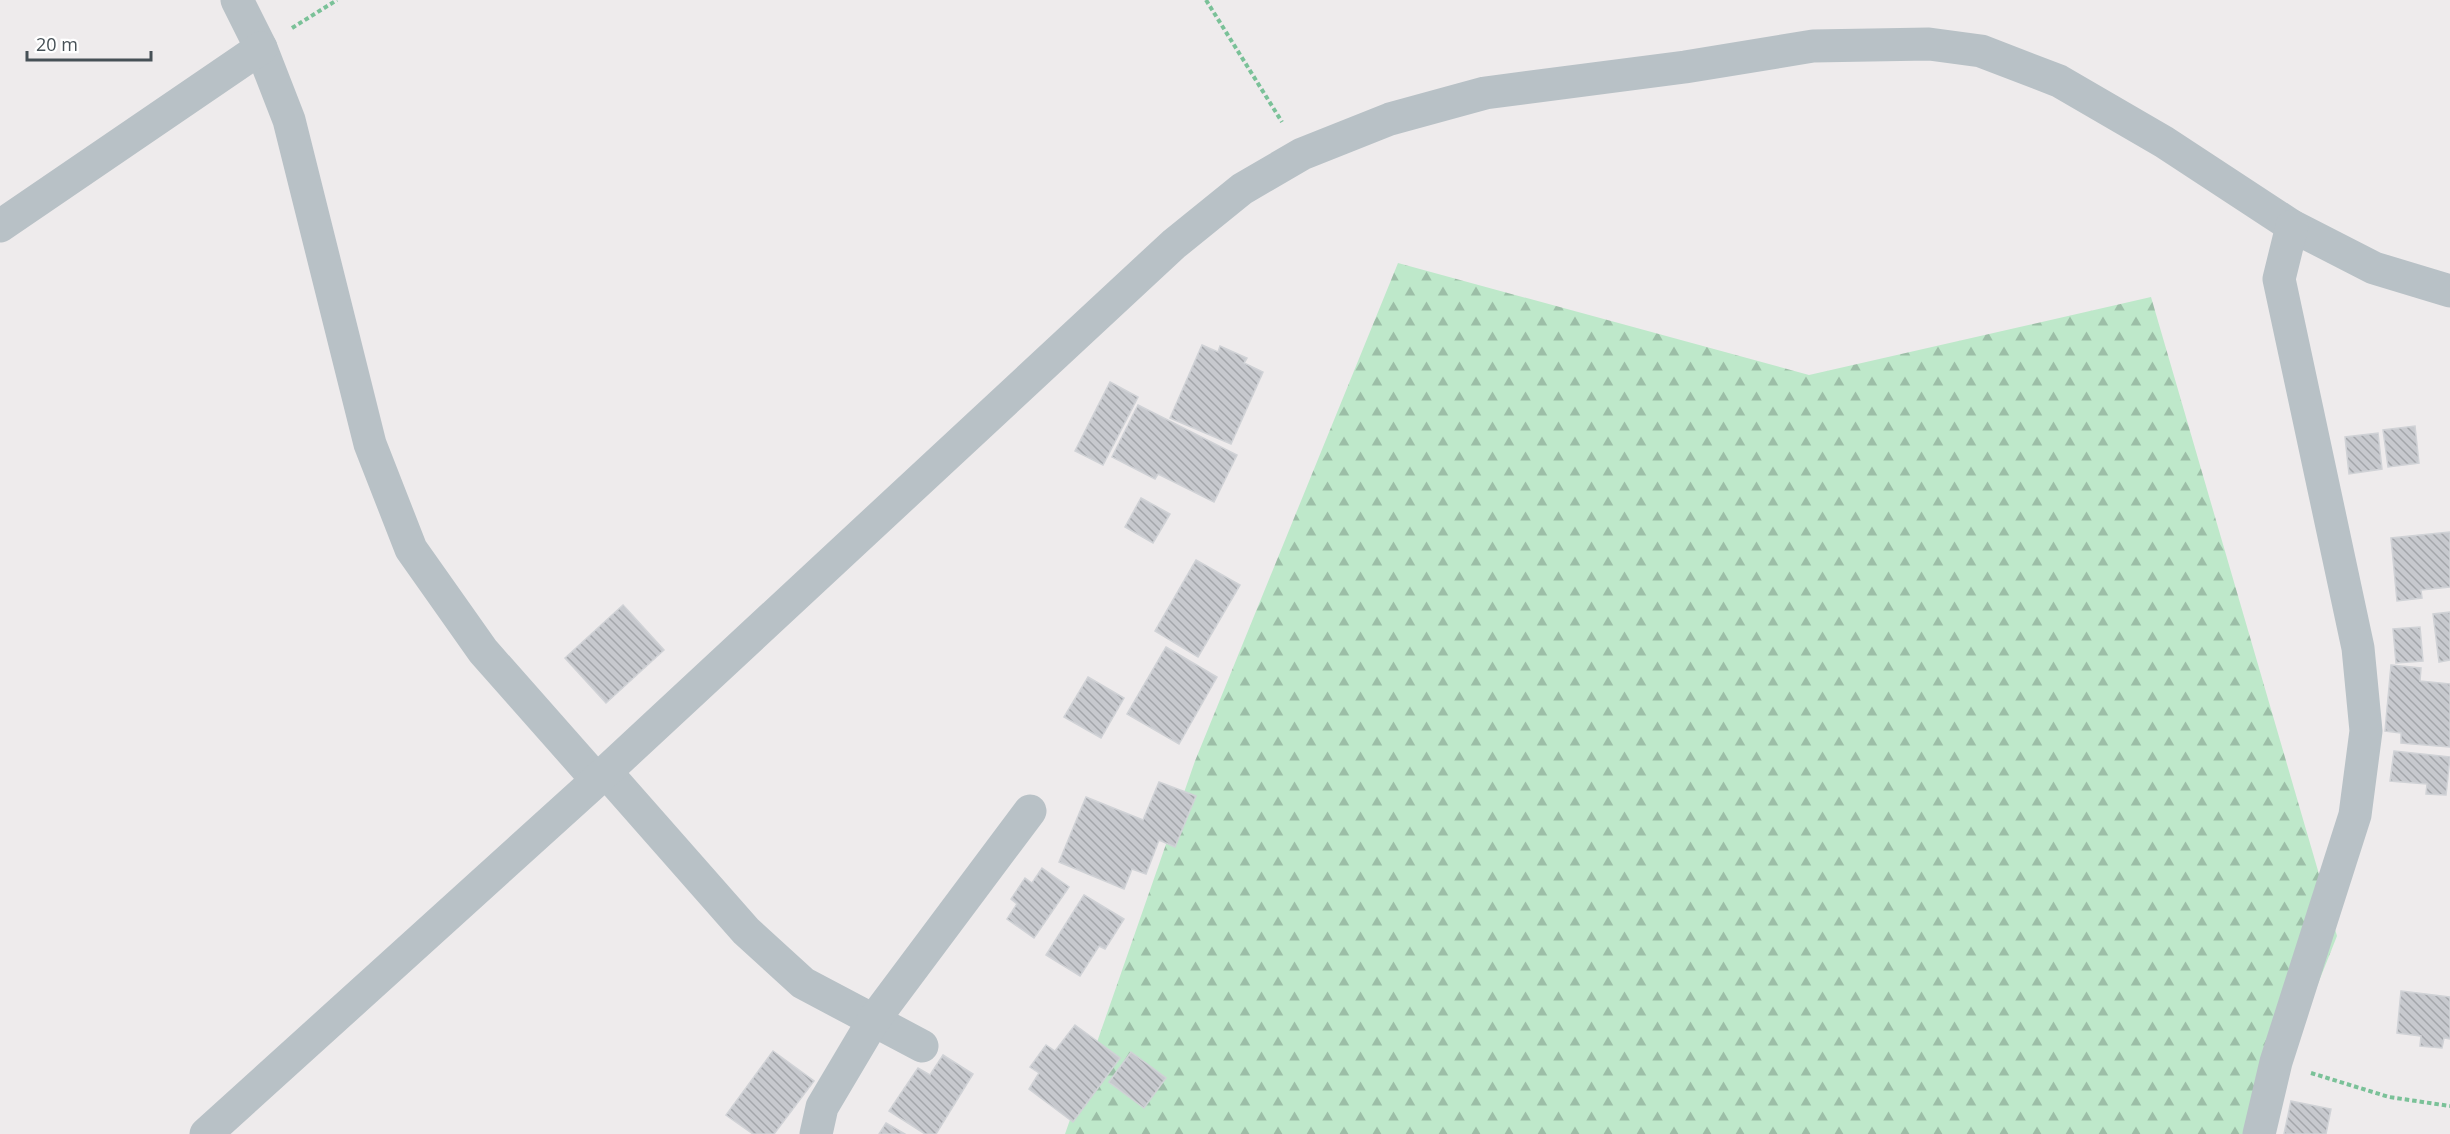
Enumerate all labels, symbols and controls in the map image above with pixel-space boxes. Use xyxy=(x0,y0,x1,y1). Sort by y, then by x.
scale bar xyxy=(27,24,152,62)
text: 20 m xyxy=(36,32,78,56)

